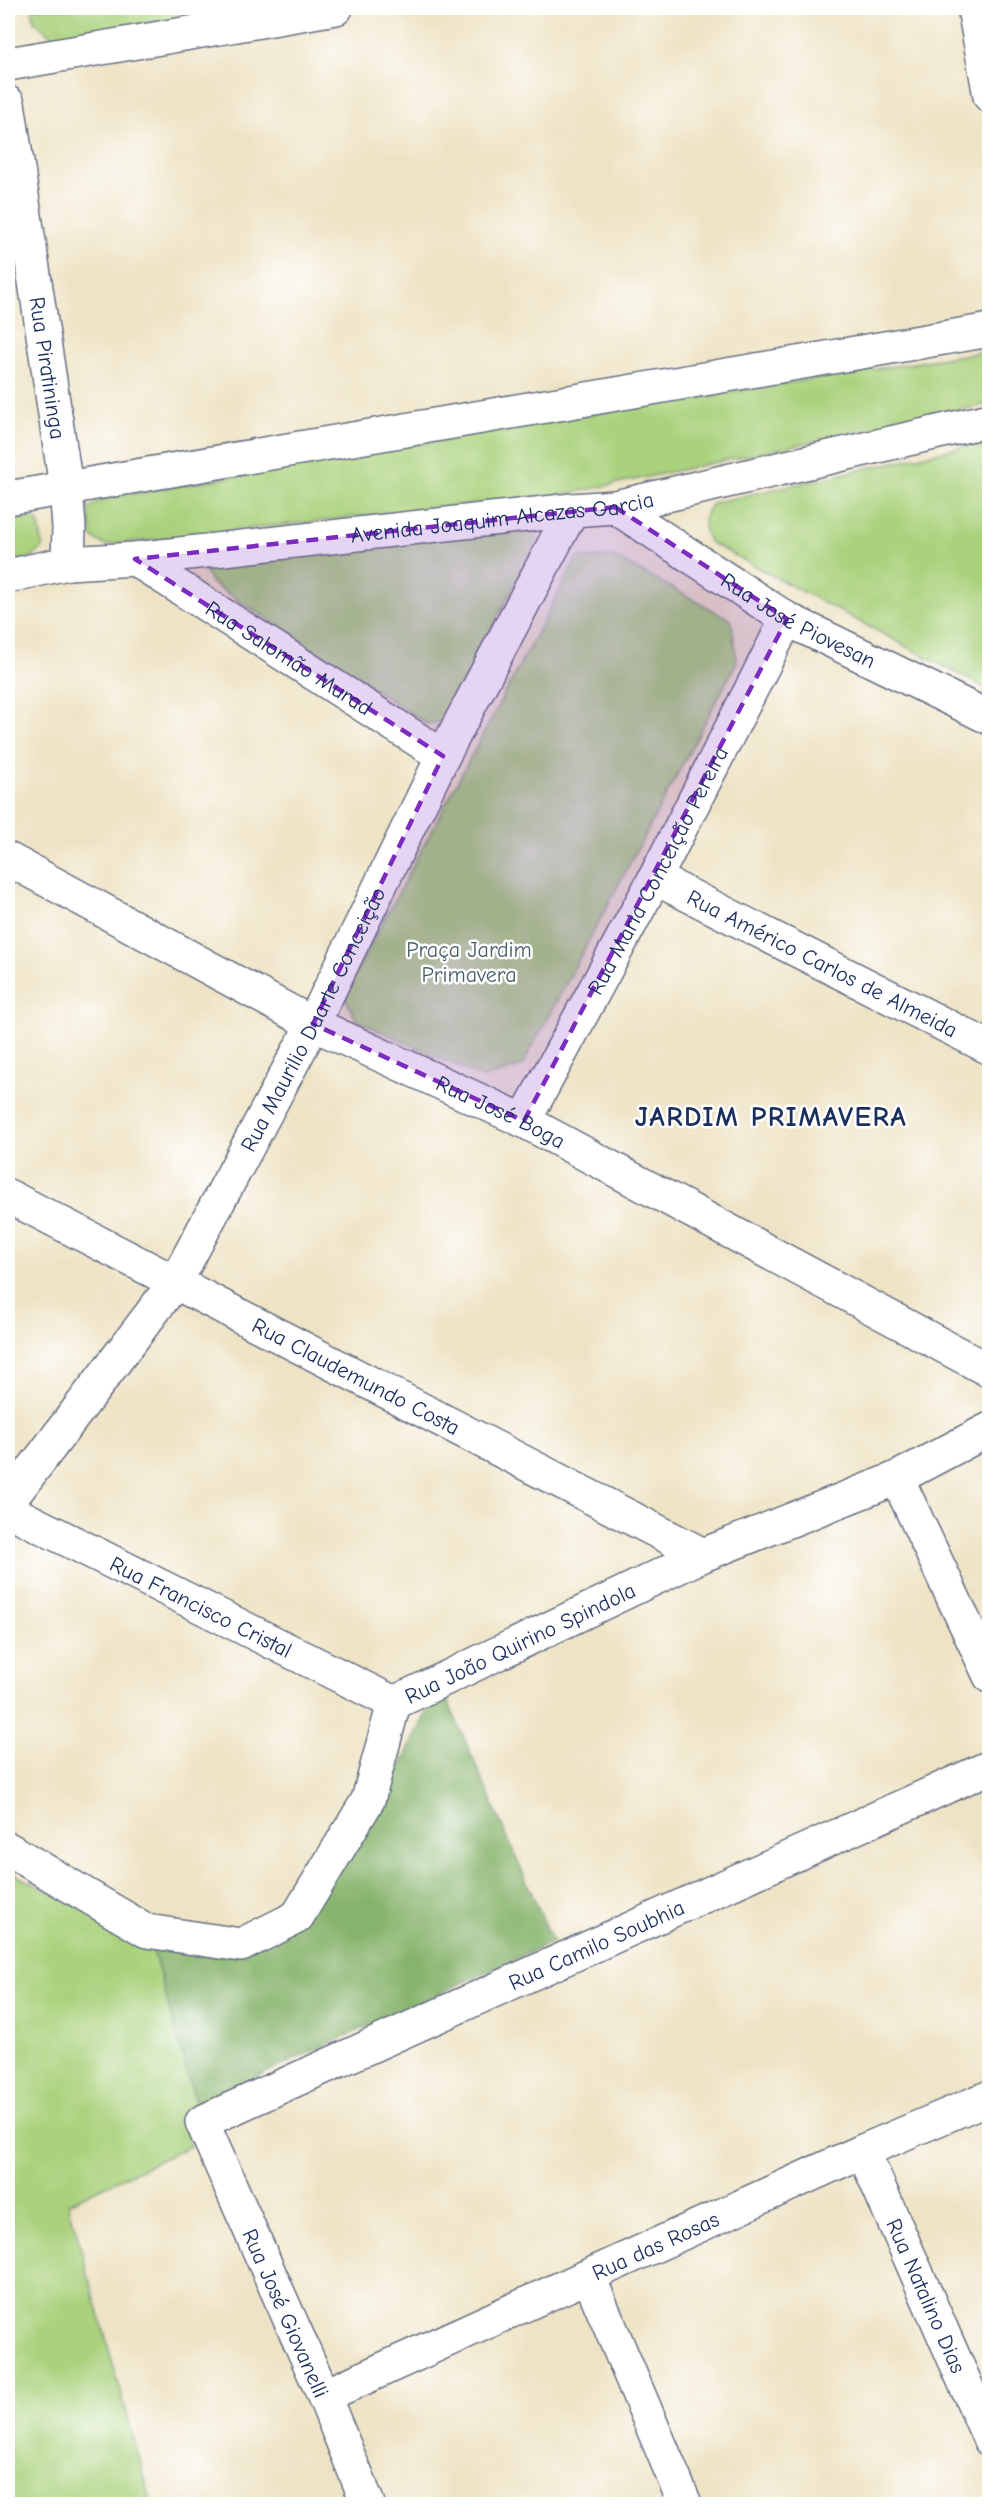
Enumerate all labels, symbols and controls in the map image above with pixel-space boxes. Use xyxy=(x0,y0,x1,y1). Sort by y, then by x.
street label: Rua Piratininga xyxy=(23,295,71,441)
street label: Avenida Joaquim Alcazas Garcia xyxy=(349,486,656,549)
street label: Rua José Piovesan xyxy=(716,568,880,674)
street label: Rua Salomão Murad xyxy=(200,596,377,721)
street label: Rua Maria Conceição Pereira xyxy=(583,742,734,999)
street label: Rua Maurilio Duarte Conceição xyxy=(235,883,391,1156)
street label: Rua Américo Carlos de Almeida xyxy=(683,885,962,1043)
park label: Praça Jardim Primavera xyxy=(406,937,532,988)
street label: Rua José Boga xyxy=(432,1070,570,1155)
district label: JARDIM PRIMAVERA xyxy=(635,1101,907,1133)
street label: Rua Claudemundo Costa xyxy=(248,1312,464,1441)
street label: Rua Francisco Cristal xyxy=(105,1551,296,1664)
street label: Rua João Quirino Spindola xyxy=(401,1577,640,1710)
street label: Rua Camilo Soubhia xyxy=(505,1894,689,1996)
street label: Rua das Rosas xyxy=(588,2206,723,2286)
street label: Rua Natalino Dias xyxy=(880,2215,971,2377)
street label: Rua José Giovanelli xyxy=(236,2225,334,2402)

